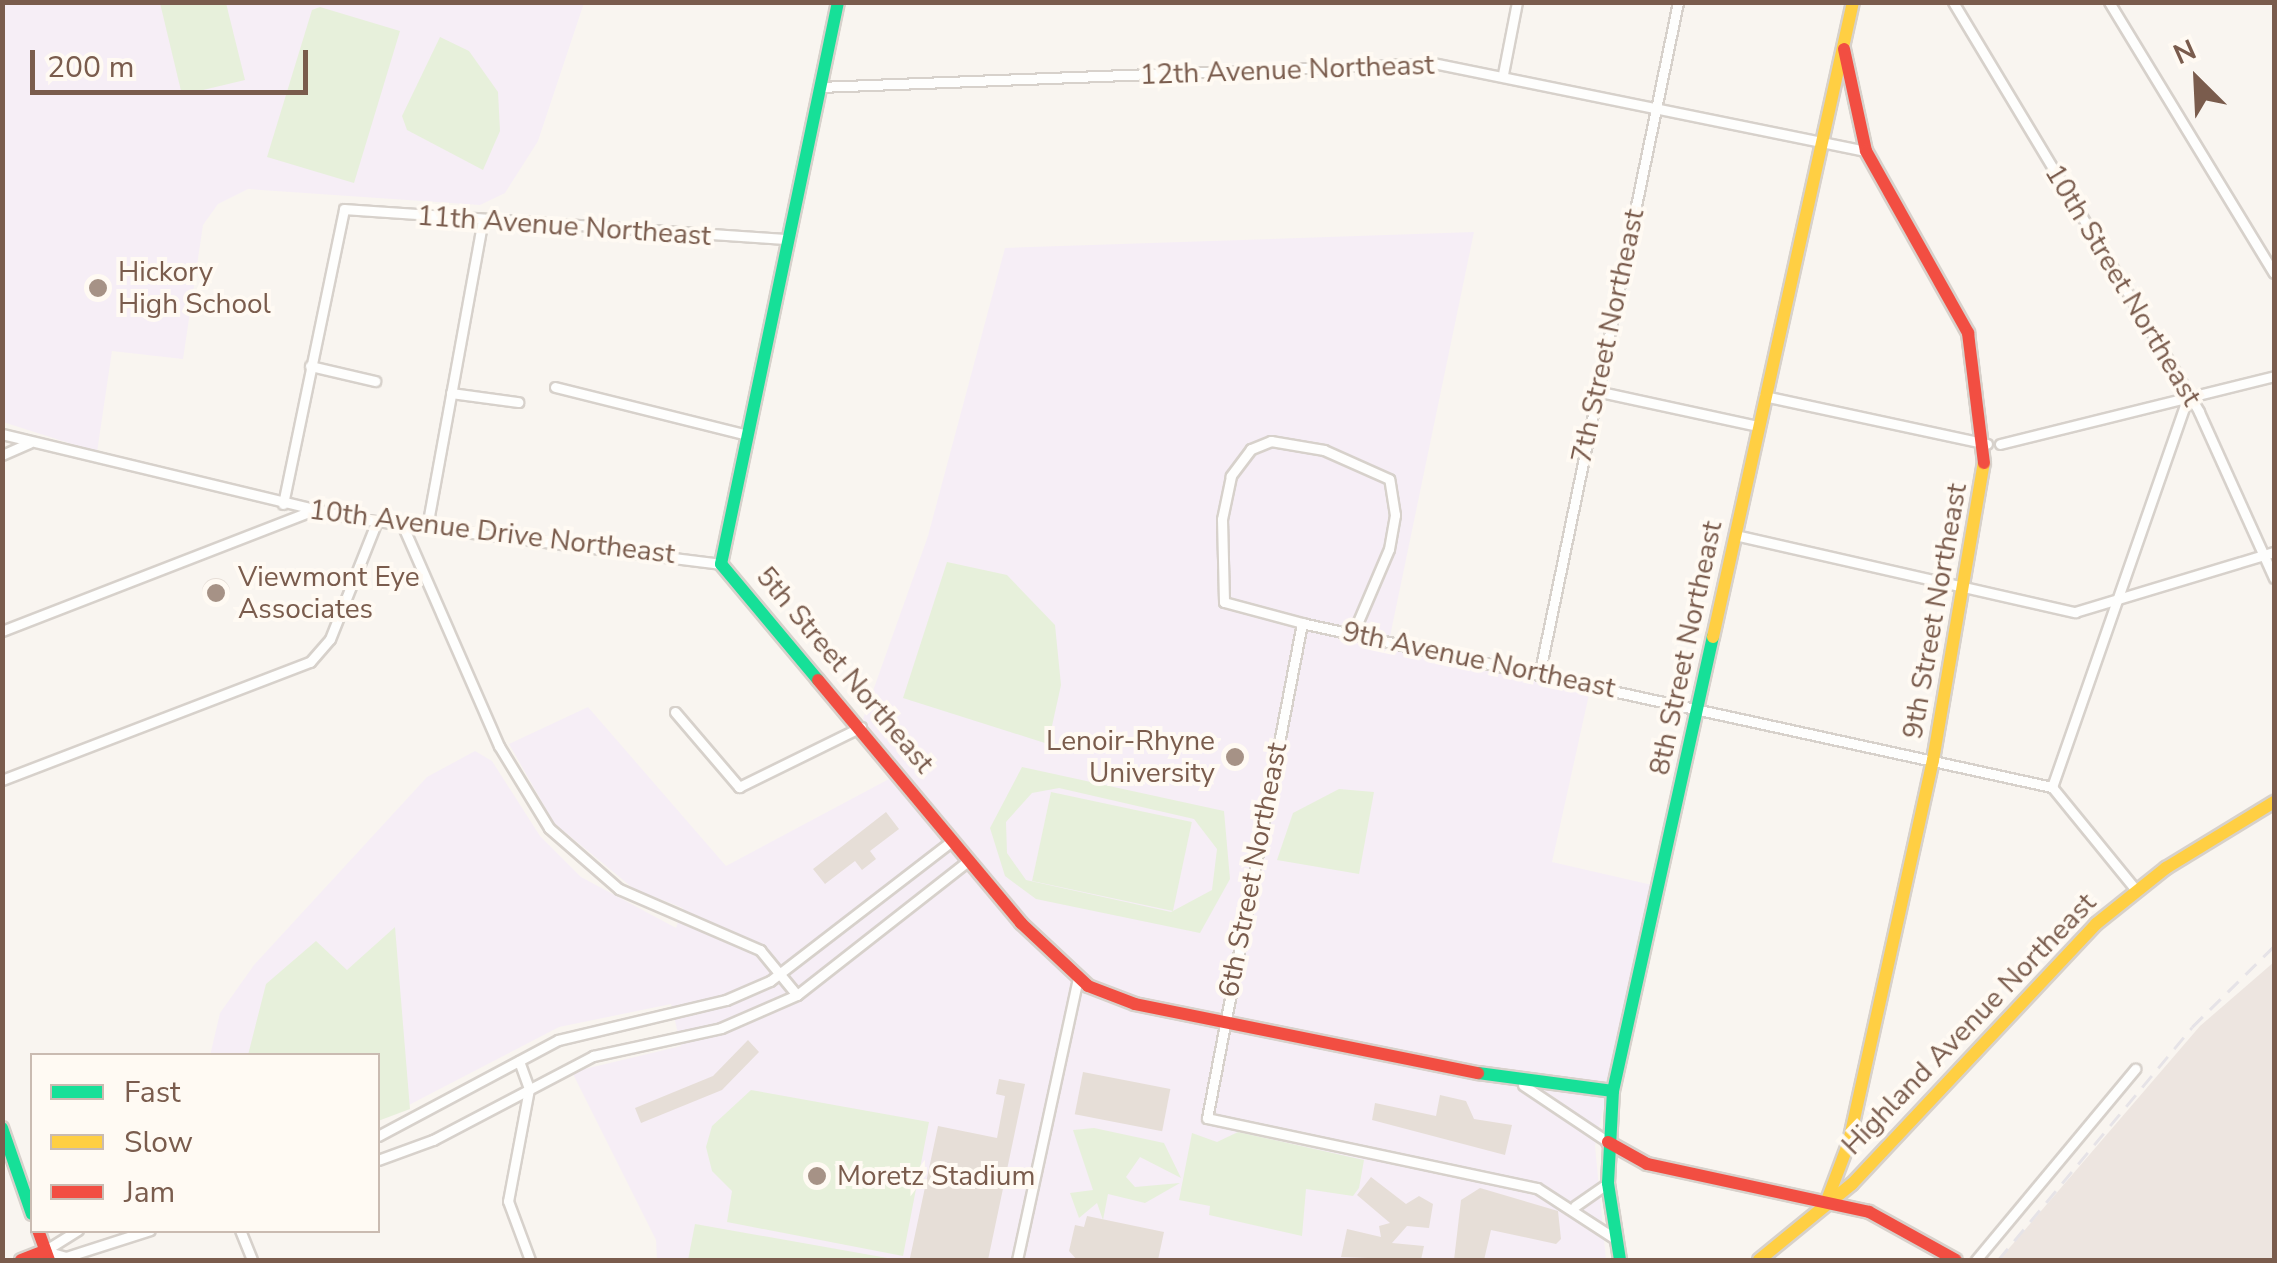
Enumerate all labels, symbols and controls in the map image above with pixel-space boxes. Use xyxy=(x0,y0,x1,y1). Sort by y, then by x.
scale bar xyxy=(35,30,312,92)
north arrow xyxy=(2147,30,2247,130)
text: N xyxy=(2167,31,2202,74)
text: 200 m xyxy=(47,47,134,88)
street label: 12th Avenue Northeast xyxy=(1139,48,1435,92)
street label: 10th Street Northeast xyxy=(2038,158,2208,412)
street label: 11th Avenue Northeast xyxy=(416,199,712,253)
street label: 7th Street Northeast xyxy=(1565,206,1651,466)
place label: Hickory High School xyxy=(118,255,271,321)
marker: Hickory High School xyxy=(87,277,109,299)
street label: 9th Street Northeast xyxy=(1896,481,1974,741)
street label: 10th Avenue Drive Northeast xyxy=(307,493,677,571)
street label: 8th Street Northeast xyxy=(1643,518,1729,778)
place label: Viewmont Eye Associates xyxy=(238,560,420,626)
street label: 5th Street Northeast xyxy=(749,560,941,780)
marker: Viewmont Eye Associates xyxy=(203,580,229,606)
street label: 9th Avenue Northeast xyxy=(1340,615,1618,705)
place label: Lenoir-Rhyne University xyxy=(1046,724,1215,790)
street label: 6th Street Northeast xyxy=(1212,740,1294,1000)
marker: Lenoir-Rhyne University xyxy=(1224,746,1246,768)
street label: Highland Avenue Northeast xyxy=(1835,886,2103,1162)
legend xyxy=(30,1053,380,1233)
text: Fast xyxy=(124,1072,181,1113)
text: Slow xyxy=(124,1122,193,1163)
place label: Moretz Stadium xyxy=(837,1159,1036,1193)
marker: Moretz Stadium xyxy=(806,1165,828,1187)
text: Jam xyxy=(124,1172,175,1213)

